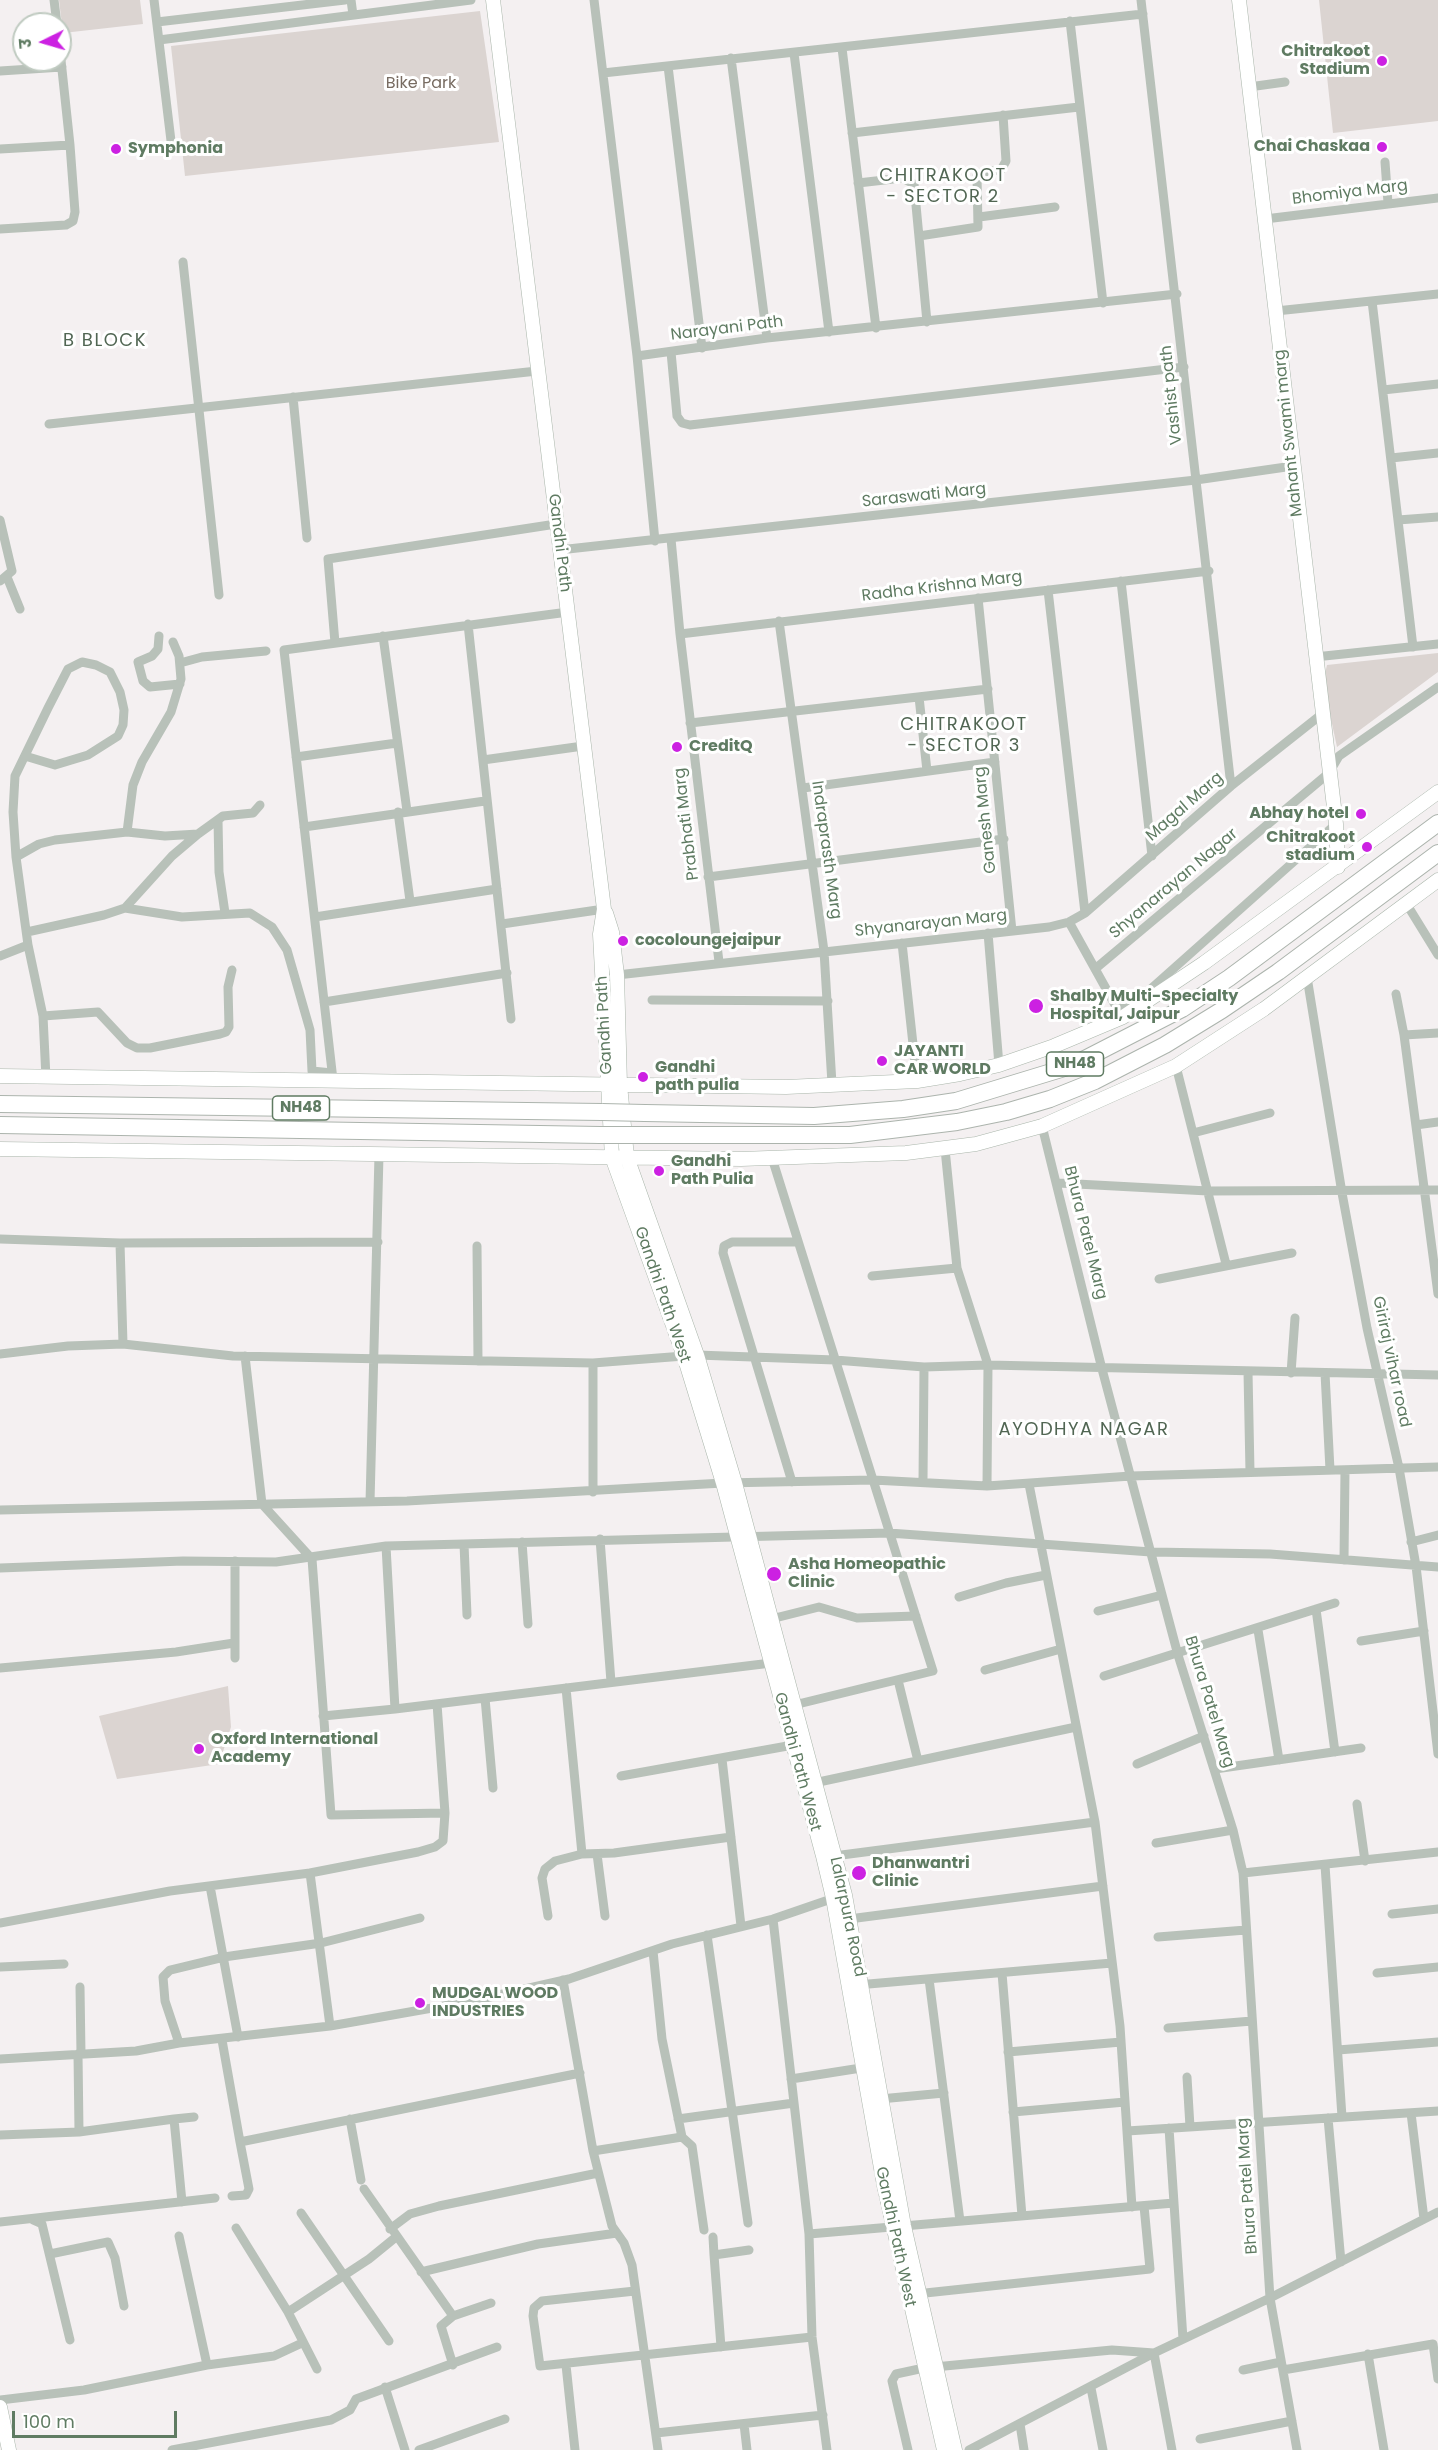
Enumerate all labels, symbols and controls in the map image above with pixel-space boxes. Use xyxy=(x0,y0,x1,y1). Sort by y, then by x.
north arrow xyxy=(12,12,72,72)
text: उ xyxy=(14,38,37,49)
place label: Chitrakoot Stadium xyxy=(1281,42,1370,80)
marker: Chitrakoot Stadium xyxy=(1375,54,1389,68)
park label: Bike Park xyxy=(386,74,456,94)
place label: Chai Chaskaa xyxy=(1254,137,1370,157)
place label: Symphonia xyxy=(128,139,223,159)
marker: Chai Chaskaa xyxy=(1375,140,1389,154)
marker: Symphonia xyxy=(109,142,123,156)
district label: CHITRAKOOT - SECTOR 2 xyxy=(879,165,1007,207)
street label: Bhomiya Marg xyxy=(1291,176,1409,210)
street label: Narayani Path xyxy=(670,313,784,345)
district label: B BLOCK xyxy=(63,330,147,352)
street label: Vashist path xyxy=(1157,344,1187,446)
street label: Mahant Swami marg xyxy=(1271,348,1307,518)
street label: Saraswati Marg xyxy=(861,480,987,512)
street label: Gandhi Path xyxy=(543,493,575,593)
street label: Radha Krishna Marg xyxy=(861,568,1023,606)
district label: CHITRAKOOT - SECTOR 3 xyxy=(900,714,1028,756)
place label: CreditQ xyxy=(689,737,753,757)
marker: CreditQ xyxy=(670,740,684,754)
street label: Ganesh Marg xyxy=(971,765,1001,875)
street label: Prabhati Marg xyxy=(671,767,703,881)
street label: Magal Marg xyxy=(1143,768,1227,846)
street label: Indraprasth Marg xyxy=(807,780,845,920)
place label: Abhay hotel xyxy=(1249,804,1349,824)
marker: Abhay hotel xyxy=(1354,807,1368,821)
street label: Shyanarayan Nagar xyxy=(1106,825,1242,943)
place label: Chitrakoot stadium xyxy=(1266,828,1355,866)
marker: Chitrakoot stadium xyxy=(1360,840,1374,854)
street label: Shyanarayan Marg xyxy=(854,906,1008,942)
place label: cocoloungejaipur xyxy=(635,931,781,951)
marker: cocoloungejaipur xyxy=(616,934,630,948)
street label: Gandhi Path xyxy=(593,975,617,1075)
place label: Shalby Multi-Specialty Hospital, Jaipur xyxy=(1050,987,1238,1025)
marker: Shalby Multi-Specialty Hospital, Jaipur xyxy=(1027,997,1045,1015)
place label: JAYANTI CAR WORLD xyxy=(894,1042,991,1080)
road number: NH48 xyxy=(1046,1052,1104,1076)
marker: JAYANTI CAR WORLD xyxy=(875,1054,889,1068)
place label: Gandhi path pulia xyxy=(655,1058,739,1096)
marker: Gandhi path pulia xyxy=(636,1070,650,1084)
road number: NH48 xyxy=(272,1096,330,1120)
place label: Gandhi Path Pulia xyxy=(671,1152,754,1190)
marker: Gandhi Path Pulia xyxy=(652,1164,666,1178)
street label: Bhura Patel Marg xyxy=(1059,1164,1111,1302)
street label: Gandhi Path West xyxy=(630,1224,694,1366)
street label: Giriraj vihar road xyxy=(1368,1295,1414,1429)
district label: AYODHYA NAGAR xyxy=(999,1419,1169,1441)
place label: Asha Homeopathic Clinic xyxy=(788,1555,946,1593)
marker: Asha Homeopathic Clinic xyxy=(765,1565,783,1583)
street label: Bhura Patel Marg xyxy=(1180,1634,1238,1770)
street label: Gandhi Path West xyxy=(769,1691,825,1833)
place label: Oxford International Academy xyxy=(211,1730,378,1768)
marker: Oxford International Academy xyxy=(192,1742,206,1756)
place label: Dhanwantri Clinic xyxy=(872,1854,970,1892)
street label: Lalarpura Road xyxy=(825,1855,869,1979)
marker: Dhanwantri Clinic xyxy=(850,1864,868,1882)
place label: MUDGAL WOOD INDUSTRIES xyxy=(432,1984,558,2022)
marker: MUDGAL WOOD INDUSTRIES xyxy=(413,1996,427,2010)
street label: Bhura Patel Marg xyxy=(1234,2117,1262,2255)
street label: Gandhi Path West xyxy=(871,2165,919,2309)
scale bar xyxy=(15,2399,180,2437)
text: 100 m xyxy=(23,2409,75,2434)

